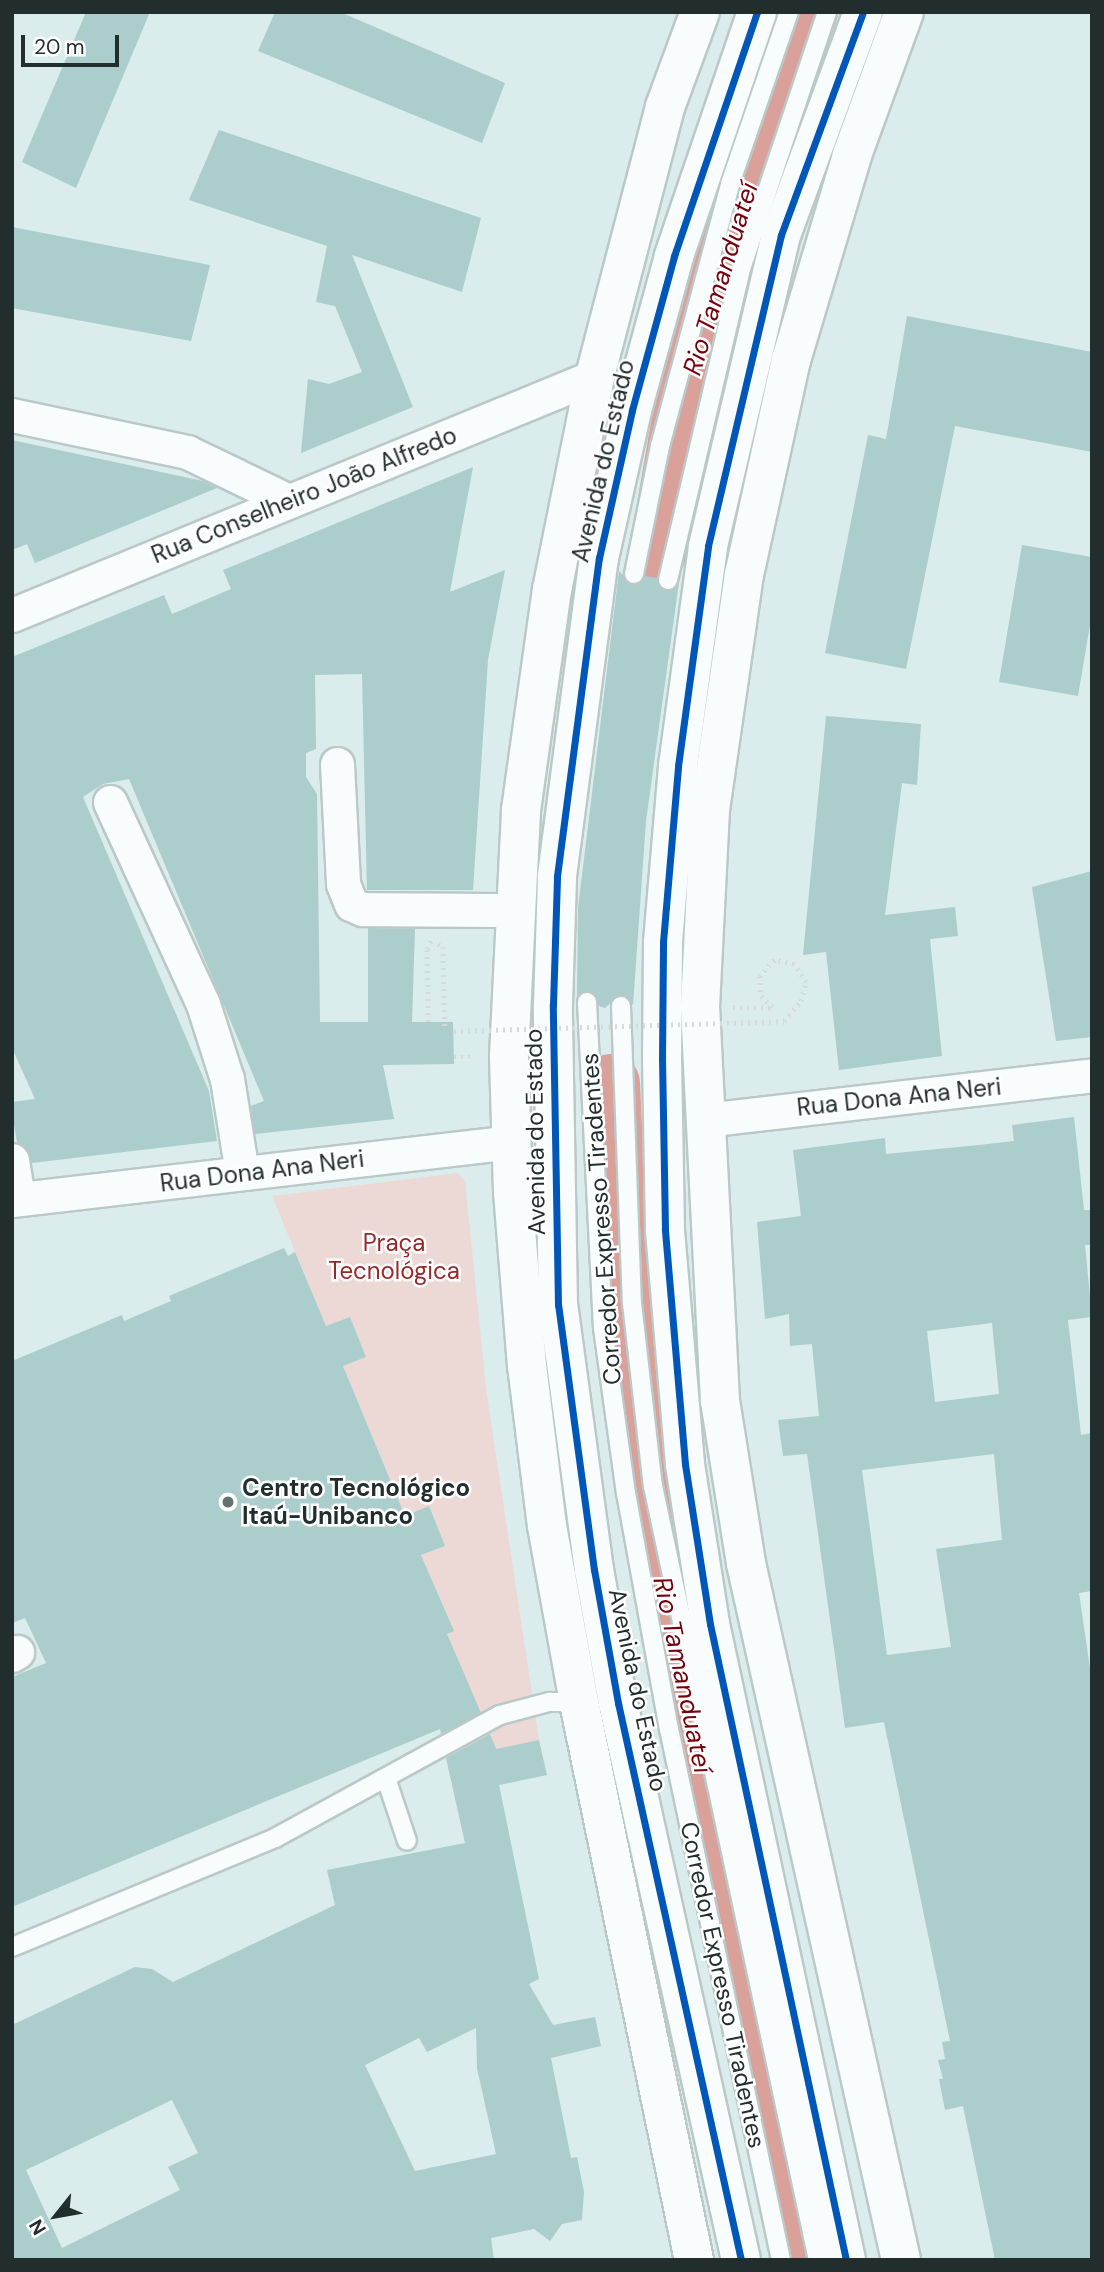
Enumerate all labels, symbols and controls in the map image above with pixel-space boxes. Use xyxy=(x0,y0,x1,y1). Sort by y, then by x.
scale bar xyxy=(24,21,122,65)
text: 20 m xyxy=(34,33,85,61)
water label: Rio Tamanduateí xyxy=(677,179,765,379)
street label: Avenida do Estado xyxy=(566,357,640,565)
street label: Rua Conselheiro João Alfredo xyxy=(147,420,461,570)
street label: Avenida do Estado xyxy=(519,1028,551,1236)
street label: Corredor Expresso Tiradentes xyxy=(575,1052,627,1386)
street label: Rua Dona Ana Neri xyxy=(795,1072,1003,1122)
street label: Rua Dona Ana Neri xyxy=(158,1144,366,1198)
park label: Praça Tecnológica xyxy=(328,1229,460,1285)
place label: Centro Tecnológico Itaú-Unibanco xyxy=(242,1474,470,1530)
marker: Centro Tecnológico Itaú-Unibanco xyxy=(220,1494,236,1510)
water label: Rio Tamanduateí xyxy=(646,1574,718,1776)
street label: Avenida do Estado xyxy=(602,1586,674,1794)
street label: Corredor Expresso Tiradentes xyxy=(674,1819,772,2151)
north arrow xyxy=(21,2181,91,2251)
text: N xyxy=(23,2215,52,2239)

